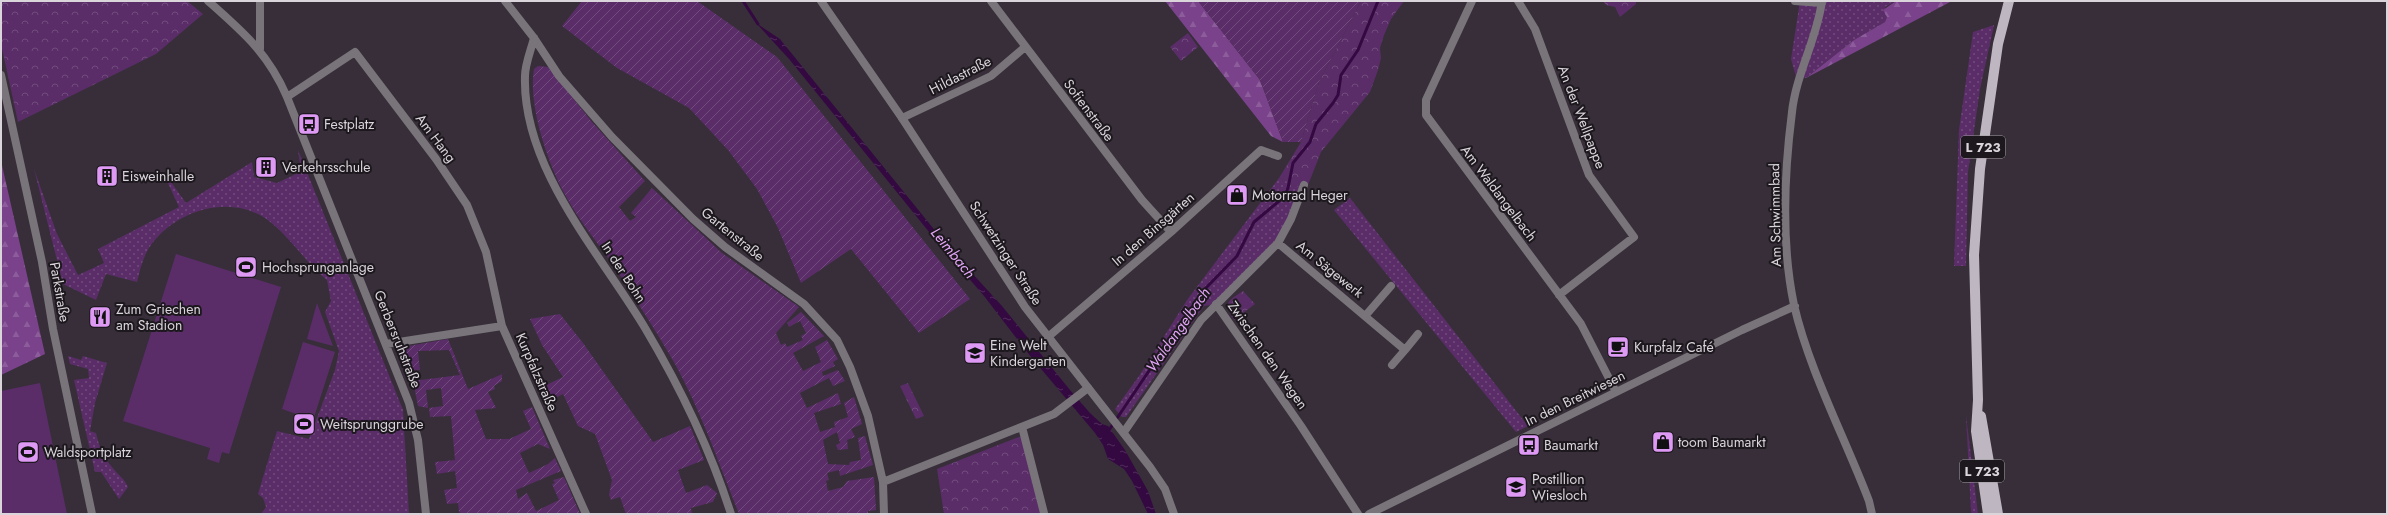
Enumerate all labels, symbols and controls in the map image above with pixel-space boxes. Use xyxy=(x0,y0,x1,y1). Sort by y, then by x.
street label: Hildastraße xyxy=(926,51,994,99)
street label: An der Wellpappe xyxy=(1553,62,1611,172)
street label: Sofienstraße xyxy=(1059,75,1119,145)
street label: Am Hang xyxy=(411,109,461,167)
bus stop icon: Festplatz xyxy=(296,111,322,137)
place label: Festplatz xyxy=(324,114,375,134)
road number: L 723 xyxy=(1961,136,2005,158)
street label: Am Waldangelbach xyxy=(1456,141,1542,245)
building icon: Verkehrsschule xyxy=(253,154,279,180)
place label: Verkehrsschule xyxy=(282,157,371,177)
building icon: Eisweinhalle xyxy=(94,163,120,189)
street label: Am Schwimmbad xyxy=(1764,163,1786,267)
place label: Eisweinhalle xyxy=(122,166,194,186)
shop icon: Motorrad Heger xyxy=(1224,182,1250,208)
place label: Motorrad Heger xyxy=(1252,185,1348,205)
street label: In den Binsgärten xyxy=(1107,187,1199,271)
street label: Schwetzinger Straße xyxy=(965,197,1047,309)
street label: Gartenstraße xyxy=(697,202,769,266)
water label: Leimbach xyxy=(925,223,981,283)
street label: Am Sägewerk xyxy=(1292,236,1369,303)
street label: In der Bohn xyxy=(597,237,651,307)
sports icon: Hochsprunganlage xyxy=(233,254,259,280)
place label: Hochsprunganlage xyxy=(262,257,374,277)
street label: Parkstraße xyxy=(45,260,75,324)
water label: Waldangelbach xyxy=(1141,283,1215,377)
street label: Gerbersruhstraße xyxy=(369,287,427,391)
street label: Zwischen den Wegen xyxy=(1223,297,1313,413)
place label: Zum Griechen am Stadion xyxy=(116,299,201,335)
restaurant icon: Zum Griechen am Stadion xyxy=(87,304,113,330)
street label: Kurpfalzstraße xyxy=(511,330,563,414)
cafe icon: Kurpfalz Café xyxy=(1605,334,1631,360)
place label: Eine Welt Kindergarten xyxy=(990,335,1066,371)
place label: Kurpfalz Café xyxy=(1634,337,1714,357)
school or university icon: Eine Welt Kindergarten xyxy=(962,340,988,366)
street label: In den Breitwiesen xyxy=(1522,365,1628,431)
sports icon: Weitsprunggrube xyxy=(291,411,317,437)
place label: Weitsprunggrube xyxy=(320,414,423,434)
shop icon: toom Baumarkt xyxy=(1650,429,1676,455)
bus stop icon: Baumarkt xyxy=(1516,432,1542,458)
place label: toom Baumarkt xyxy=(1678,432,1766,452)
place label: Baumarkt xyxy=(1544,435,1599,455)
sports icon: Waldsportplatz xyxy=(15,439,41,465)
place label: Waldsportplatz xyxy=(44,442,132,462)
road number: L 723 xyxy=(1960,460,2004,482)
place label: Postillion Wiesloch xyxy=(1532,469,1587,505)
school or university icon: Postillion Wiesloch xyxy=(1503,474,1529,500)

